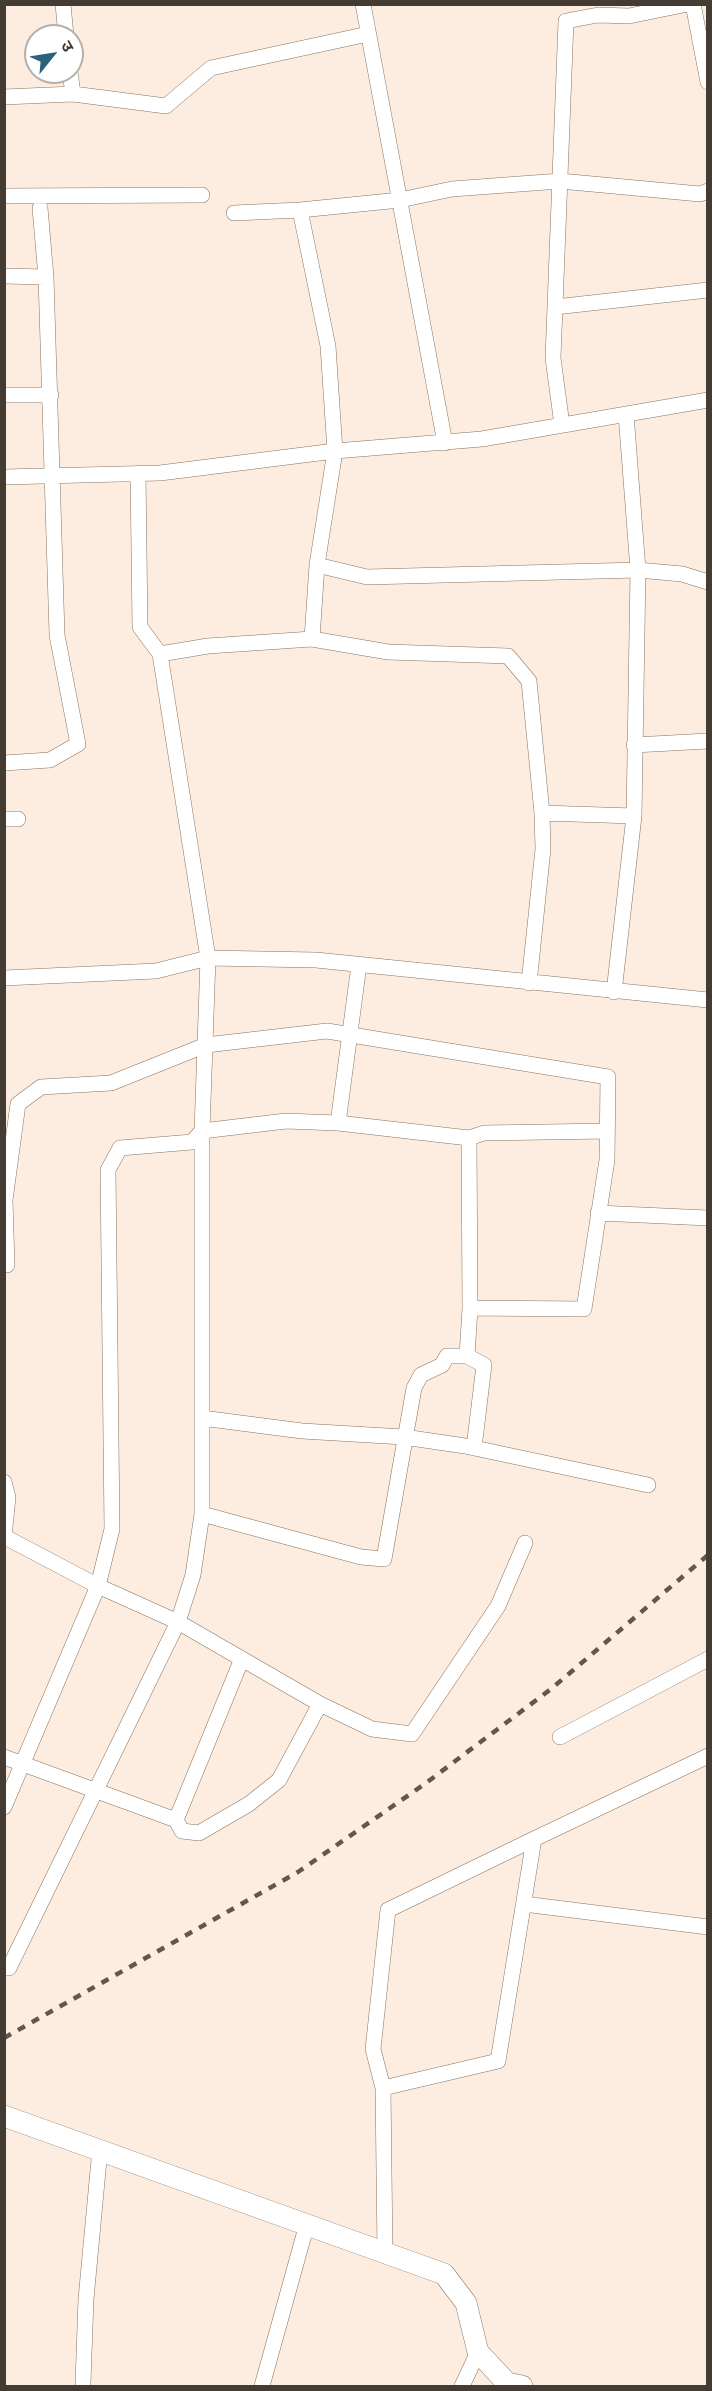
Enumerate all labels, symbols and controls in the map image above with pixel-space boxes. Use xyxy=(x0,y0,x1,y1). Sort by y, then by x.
north arrow xyxy=(24,24,84,84)
text: उ xyxy=(56,36,80,56)

